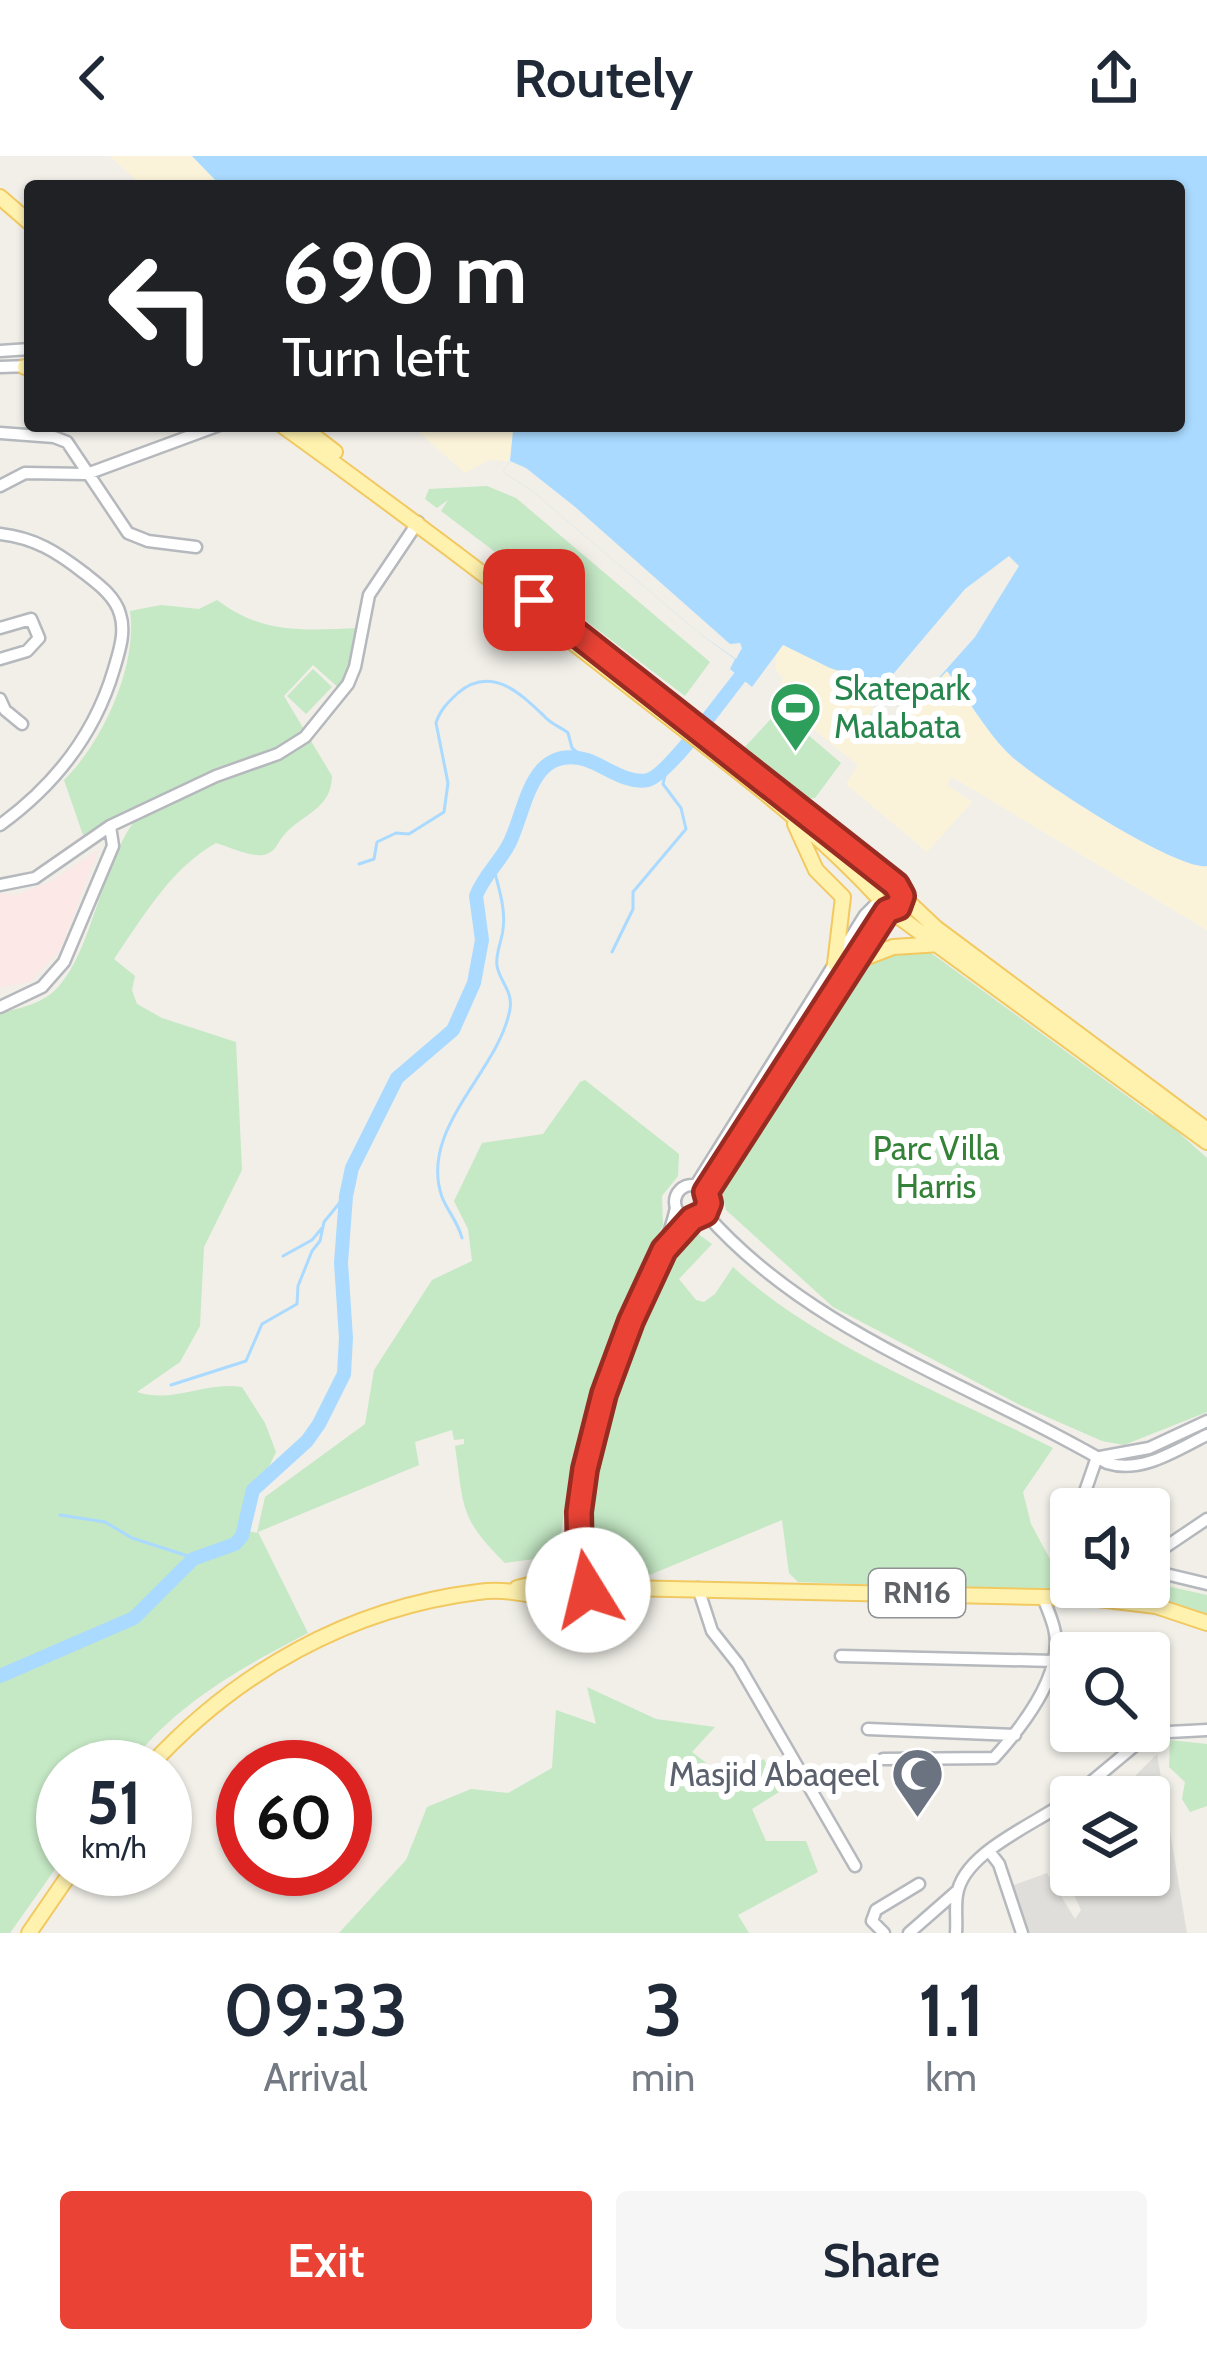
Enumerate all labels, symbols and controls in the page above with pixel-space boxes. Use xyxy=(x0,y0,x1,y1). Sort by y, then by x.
icon: back xyxy=(60,45,126,111)
text: Routely xyxy=(514,45,693,111)
icon: share xyxy=(1081,45,1147,111)
text: 690 m xyxy=(282,222,528,324)
icon: left xyxy=(84,228,240,384)
text: Turn left xyxy=(282,324,470,390)
pin xyxy=(483,549,585,651)
icon: arrive xyxy=(501,567,567,633)
place label: Skatepark Malabata xyxy=(834,668,971,746)
sports icon: Skatepark Malabata xyxy=(767,679,823,753)
park label: Parc Villa Harris xyxy=(873,1128,999,1206)
map controls xyxy=(1050,1488,1170,1896)
button: sound xyxy=(1050,1488,1170,1608)
position arrow xyxy=(525,1527,651,1653)
road number: RN16 xyxy=(869,1569,965,1617)
button: search xyxy=(1050,1632,1170,1752)
speed limit sign: 60 xyxy=(216,1740,372,1896)
mosque icon: Masjid Abaqeel xyxy=(890,1746,946,1820)
place label: Masjid Abaqeel xyxy=(669,1754,879,1794)
text: 51 xyxy=(87,1766,141,1839)
button: layers xyxy=(1050,1776,1170,1896)
text: km/h xyxy=(81,1829,147,1866)
text: 09:33 xyxy=(223,1967,408,2054)
text: 3 xyxy=(644,1967,683,2054)
text: 1.1 xyxy=(918,1967,984,2054)
text: Arrival xyxy=(264,2053,367,2101)
text: min xyxy=(631,2053,695,2101)
text: km xyxy=(925,2053,977,2101)
button: Exit xyxy=(60,2191,592,2329)
button: Share xyxy=(616,2191,1147,2329)

